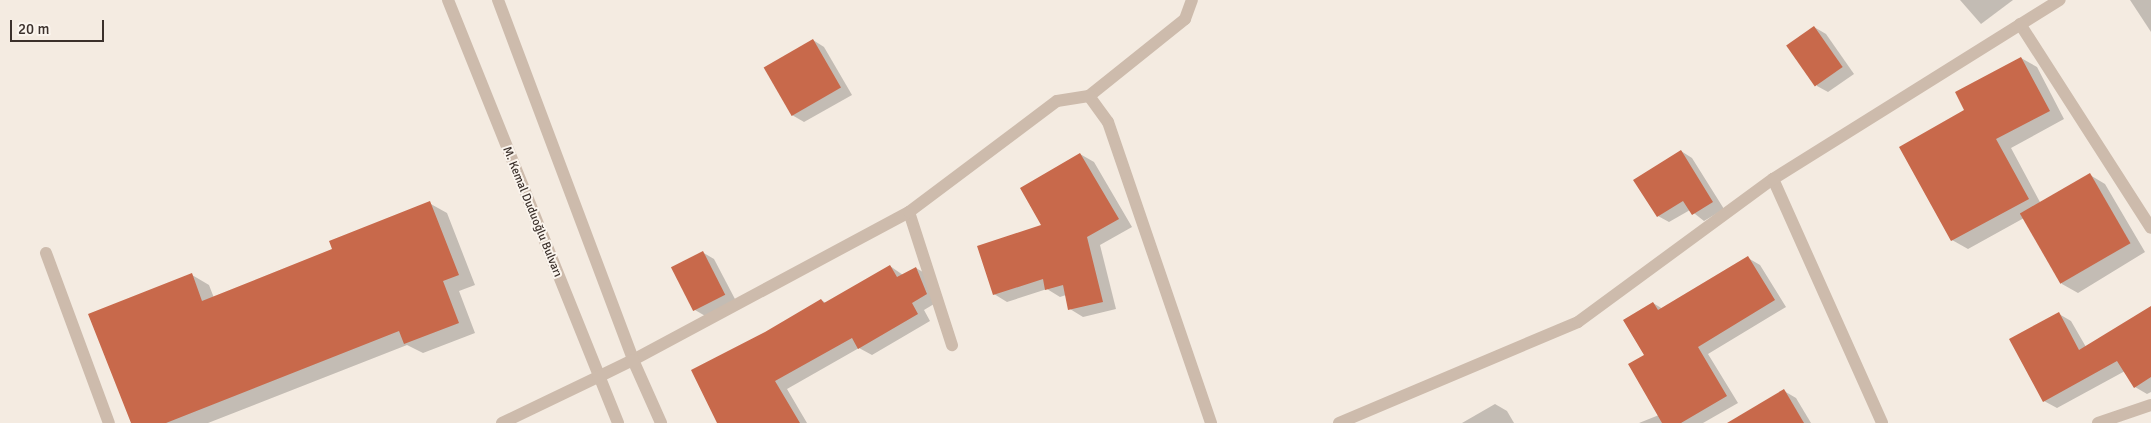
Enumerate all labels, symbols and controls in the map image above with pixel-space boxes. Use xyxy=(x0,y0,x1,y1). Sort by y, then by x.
scale bar xyxy=(12,10,106,42)
text: 20 m xyxy=(18,20,49,38)
street label: M. Kemal Duduoğlu Bulvarı xyxy=(499,145,565,279)

